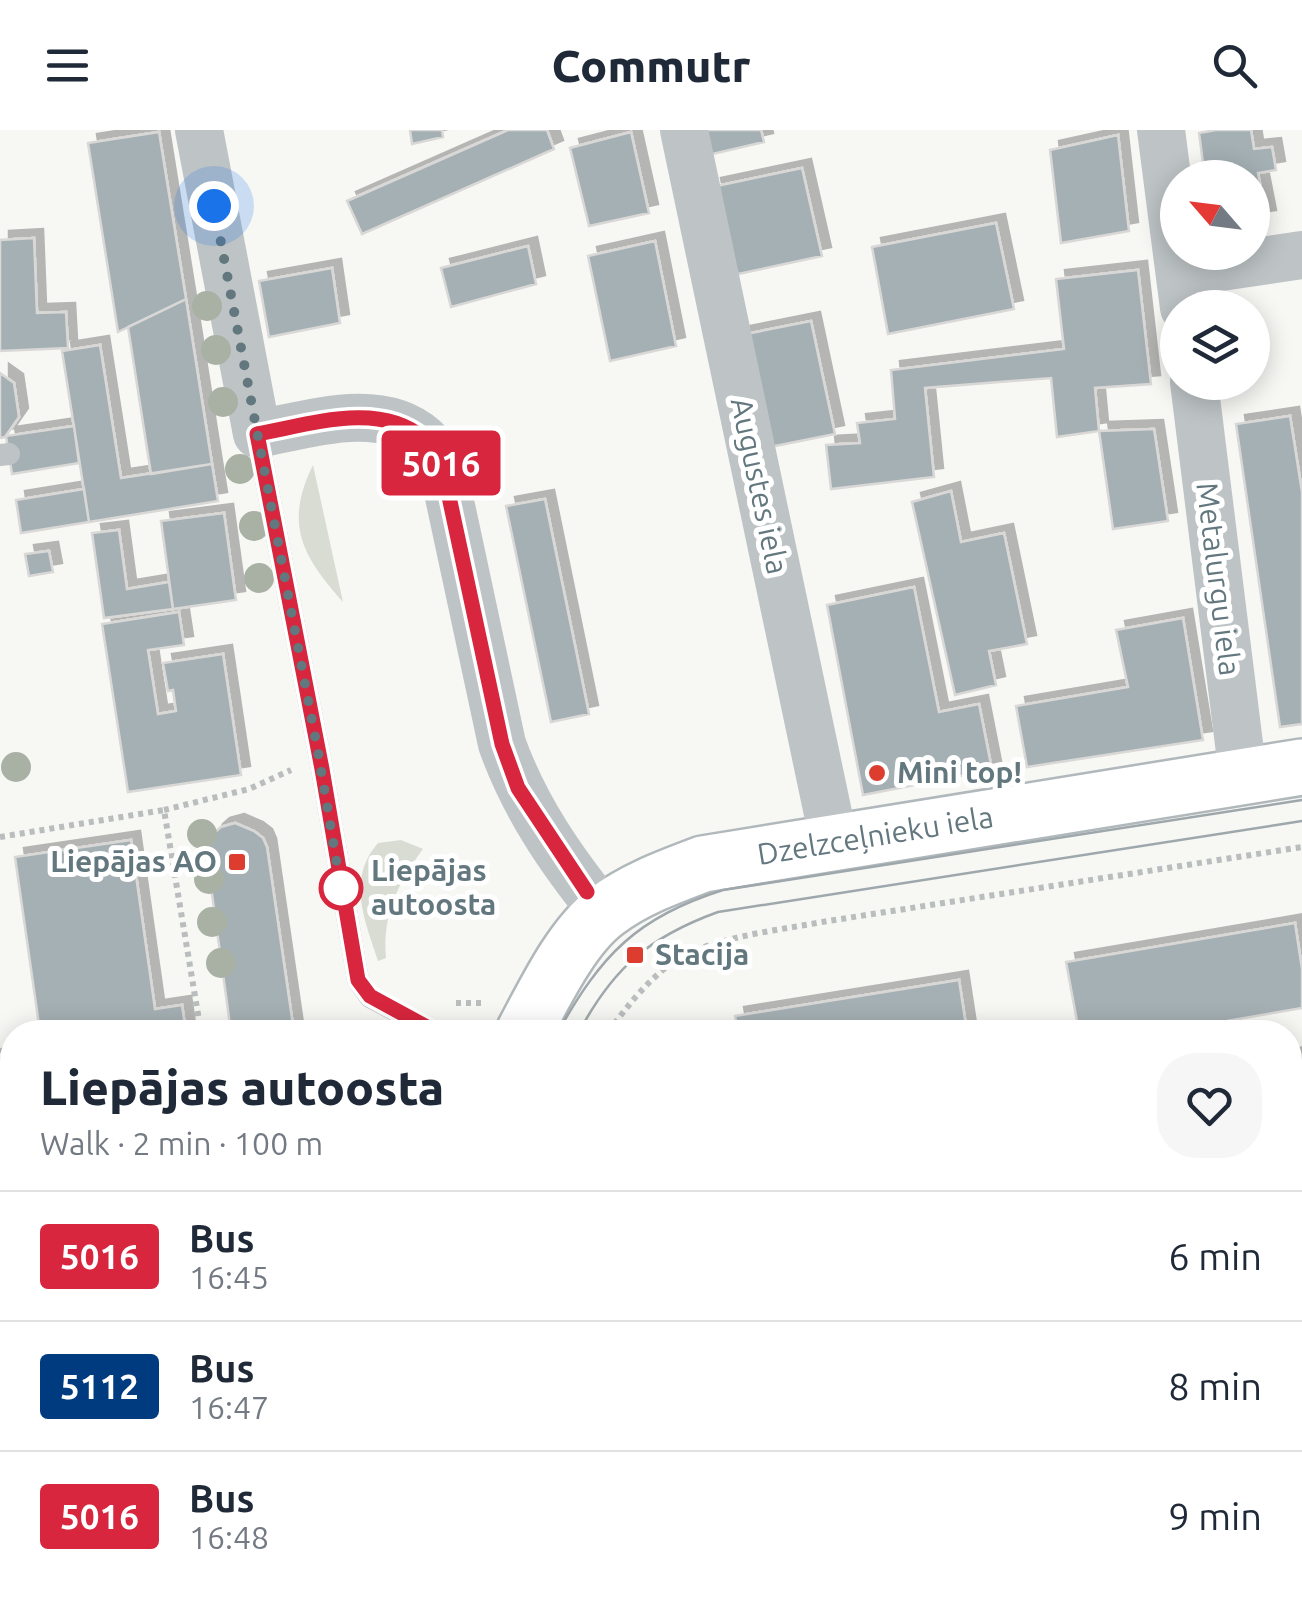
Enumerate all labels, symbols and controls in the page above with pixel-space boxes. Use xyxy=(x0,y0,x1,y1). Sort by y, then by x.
icon: menu xyxy=(40,38,95,93)
icon: search xyxy=(1207,38,1262,93)
text: Commutr xyxy=(552,40,751,91)
north arrow xyxy=(1160,160,1270,270)
map controls xyxy=(1160,160,1270,400)
your location xyxy=(189,181,239,231)
button: layers xyxy=(1160,290,1270,400)
street label: Augustes iela xyxy=(725,395,795,577)
line badge: 5016 xyxy=(371,430,511,496)
text: 5016 xyxy=(402,443,480,483)
street label: Metalurgu iela xyxy=(1190,480,1248,678)
place label: Mini top! xyxy=(897,755,1022,789)
marker: Mini top! xyxy=(866,762,888,784)
street label: Dzelzceļnieku iela xyxy=(755,799,996,871)
place label: Liepājas AO xyxy=(50,844,217,878)
marker: Liepājas AO xyxy=(226,851,248,873)
place label: Liepājas autoosta xyxy=(371,853,496,921)
marker: Liepājas autoosta xyxy=(320,867,362,909)
place label: Stacija xyxy=(655,937,749,971)
marker: Stacija xyxy=(624,944,646,966)
button: heart xyxy=(1157,1053,1262,1158)
text: Liepājas autoosta xyxy=(40,1060,444,1114)
text: Walk · 2 min · 100 m xyxy=(40,1125,323,1161)
text: Bus xyxy=(189,1217,254,1259)
text: 6 min xyxy=(1168,1235,1262,1277)
text: 5016 xyxy=(60,1236,139,1276)
text: 16:45 xyxy=(189,1259,269,1295)
text: Bus xyxy=(189,1347,254,1389)
text: 8 min xyxy=(1168,1365,1262,1407)
text: 5112 xyxy=(60,1366,139,1406)
text: 16:47 xyxy=(189,1389,269,1425)
text: Bus xyxy=(189,1477,254,1519)
text: 9 min xyxy=(1168,1495,1262,1537)
text: 5016 xyxy=(60,1496,139,1536)
text: 16:48 xyxy=(189,1519,269,1555)

